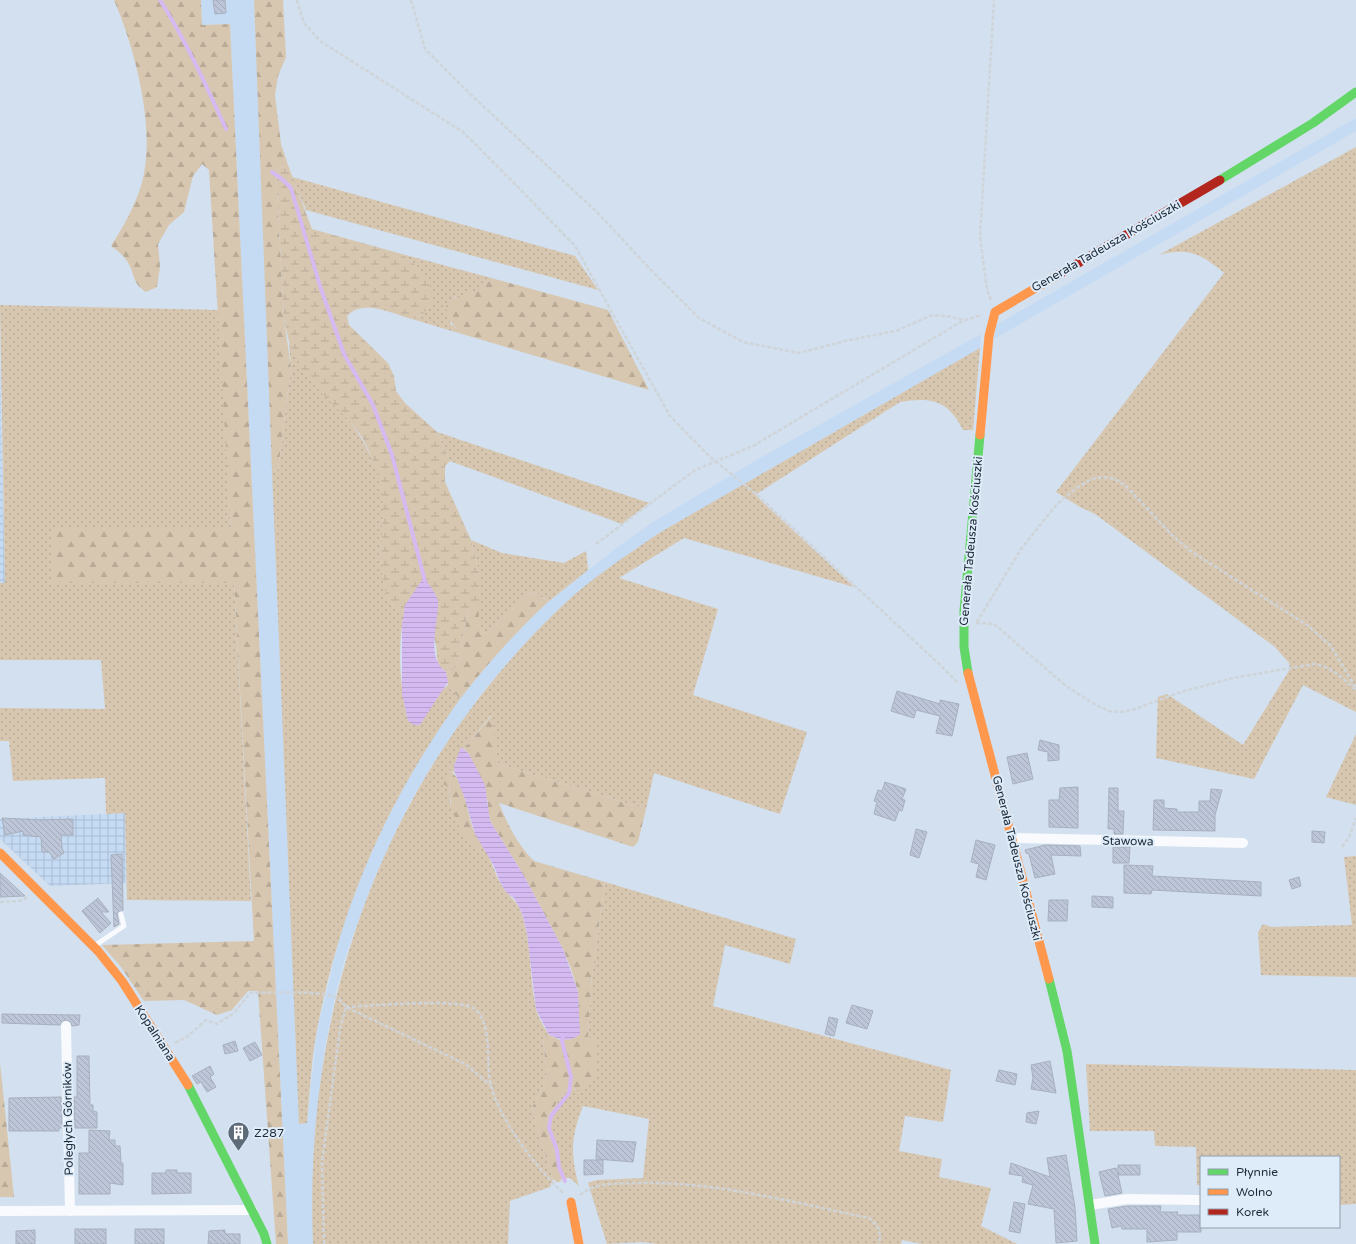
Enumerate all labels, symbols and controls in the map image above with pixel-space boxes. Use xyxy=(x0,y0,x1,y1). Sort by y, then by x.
street label: Generała Tadeusza Kościuszki xyxy=(1029,198,1183,294)
street label: Generała Tadeusza Kościuszki xyxy=(957,456,985,626)
street label: Generała Tadeusza Kościuszki xyxy=(990,774,1044,942)
street label: Stawowa xyxy=(1102,834,1154,848)
street label: Kopalniana xyxy=(132,1002,178,1064)
street label: Poległych Górników xyxy=(60,1062,76,1176)
building icon: Z287 xyxy=(225,1120,251,1153)
place label: Z287 xyxy=(254,1126,284,1140)
legend xyxy=(1200,1156,1340,1228)
text: Płynnie xyxy=(1236,1165,1278,1179)
text: Wolno xyxy=(1236,1185,1272,1199)
text: Korek xyxy=(1236,1205,1270,1219)

